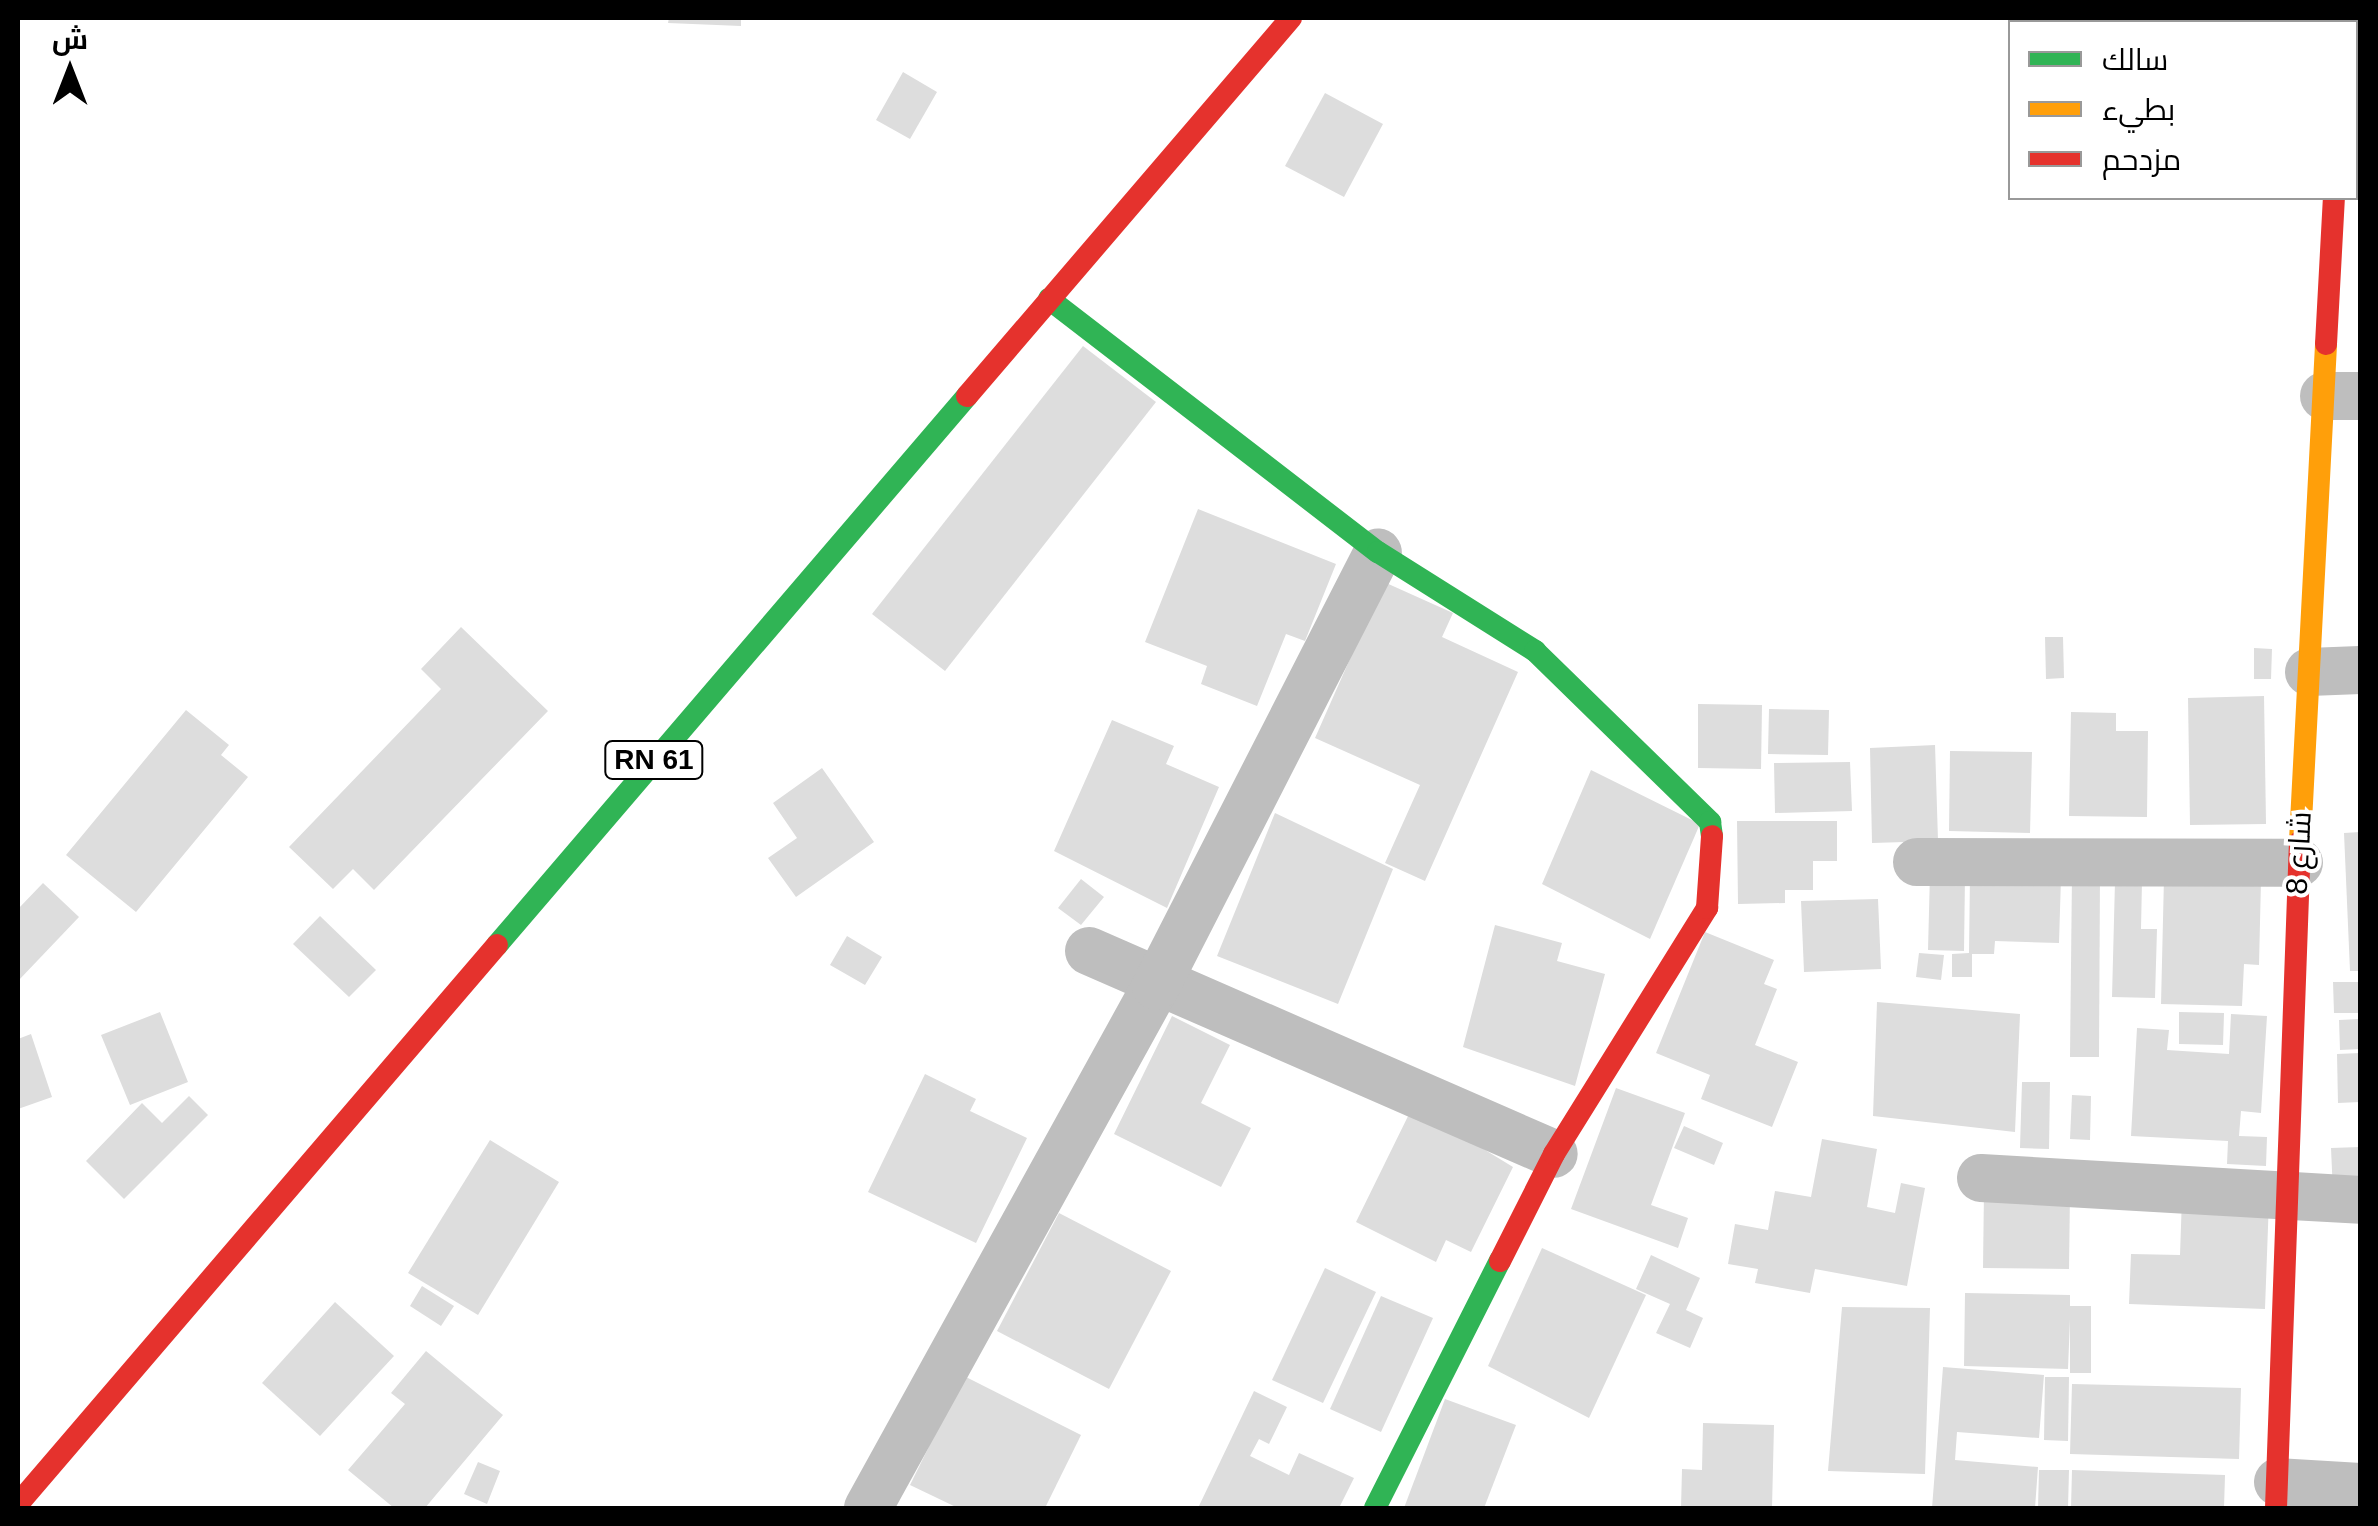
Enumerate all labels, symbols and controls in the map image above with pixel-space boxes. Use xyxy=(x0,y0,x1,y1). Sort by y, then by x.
north arrow xyxy=(20,20,120,120)
legend xyxy=(2008,20,2358,200)
text: ش xyxy=(52,24,88,55)
text: سالك xyxy=(2102,43,2168,76)
text: بطيء xyxy=(2102,93,2175,126)
text: مزدحم xyxy=(2102,143,2181,176)
road number: RN 61 xyxy=(604,737,704,783)
street label: شارع 8 xyxy=(2279,811,2319,895)

